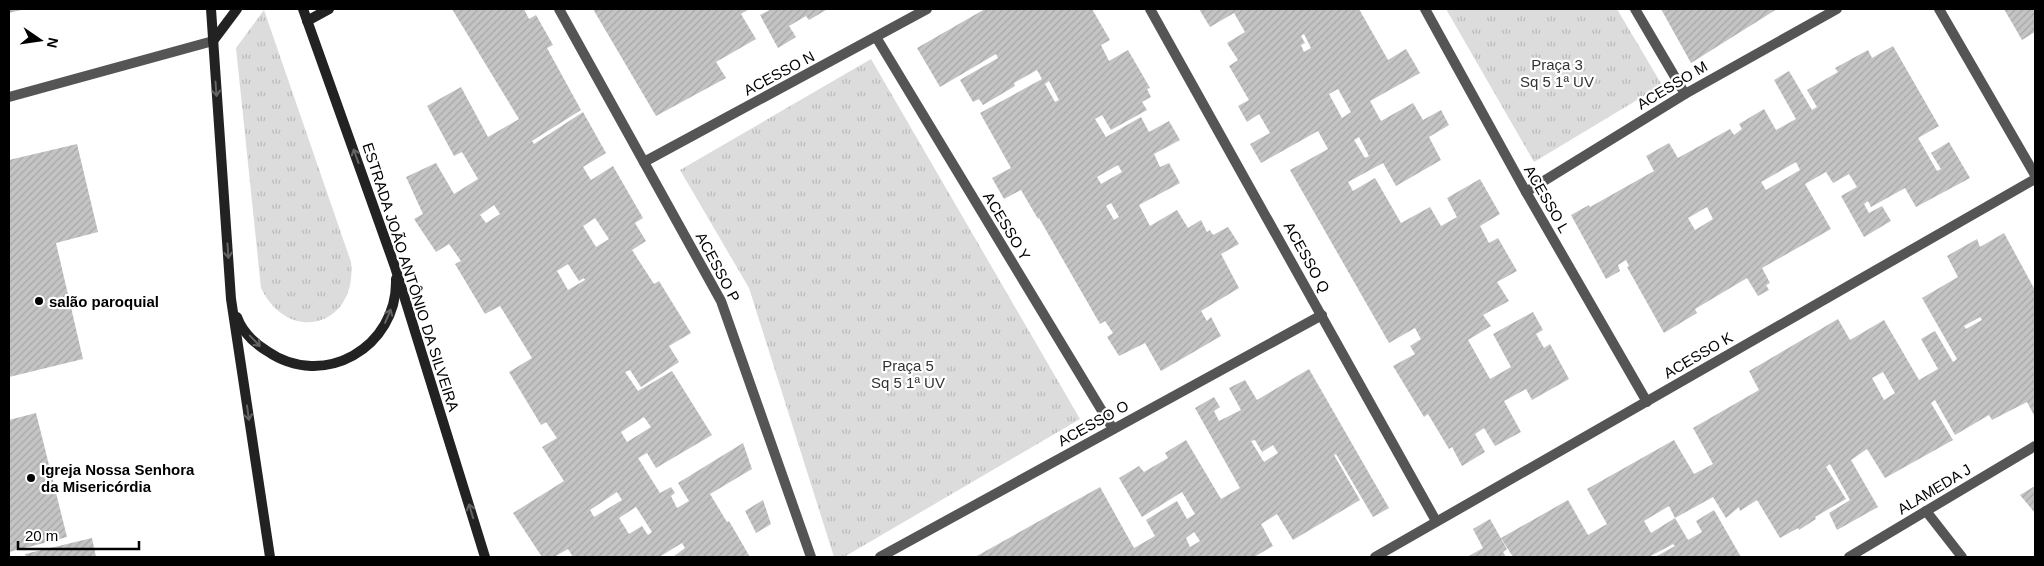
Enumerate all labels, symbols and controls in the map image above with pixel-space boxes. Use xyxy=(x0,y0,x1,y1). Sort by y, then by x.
north arrow xyxy=(15,15,65,65)
text: N xyxy=(44,36,62,50)
street label: ACESSO N xyxy=(741,47,817,99)
park label: Praça 3 Sq 5 1ª UV xyxy=(1520,56,1594,90)
street label: ACESSO M xyxy=(1634,57,1710,113)
one-way arrow xyxy=(211,81,221,97)
street label: ESTRADA JOÃO ANTÔNIO DA SILVEIRA xyxy=(359,141,463,413)
one-way arrow xyxy=(351,149,360,165)
street label: ACESSO L xyxy=(1521,162,1573,236)
street label: ACESSO Y xyxy=(980,189,1034,263)
street label: ACESSO Q xyxy=(1281,219,1333,295)
street label: ACESSO P xyxy=(692,229,744,305)
one-way arrow xyxy=(223,243,232,259)
place label: salão paroquial xyxy=(49,293,159,310)
marker: salão paroquial xyxy=(33,295,45,307)
one-way arrow xyxy=(384,309,394,324)
street label: ACESSO K xyxy=(1661,328,1735,382)
one-way arrow xyxy=(249,335,261,347)
park label: Praça 5 Sq 5 1ª UV xyxy=(871,357,945,391)
street label: ACESSO O xyxy=(1055,397,1131,449)
one-way arrow xyxy=(243,404,253,420)
street label: ALAMEDA J xyxy=(1894,460,1974,518)
place label: Igreja Nossa Senhora da Misericórdia xyxy=(41,461,195,495)
marker: Igreja Nossa Senhora da Misericórdia xyxy=(25,472,37,484)
one-way arrow xyxy=(465,503,475,519)
scale bar xyxy=(18,518,139,550)
text: 20 m xyxy=(25,527,58,544)

